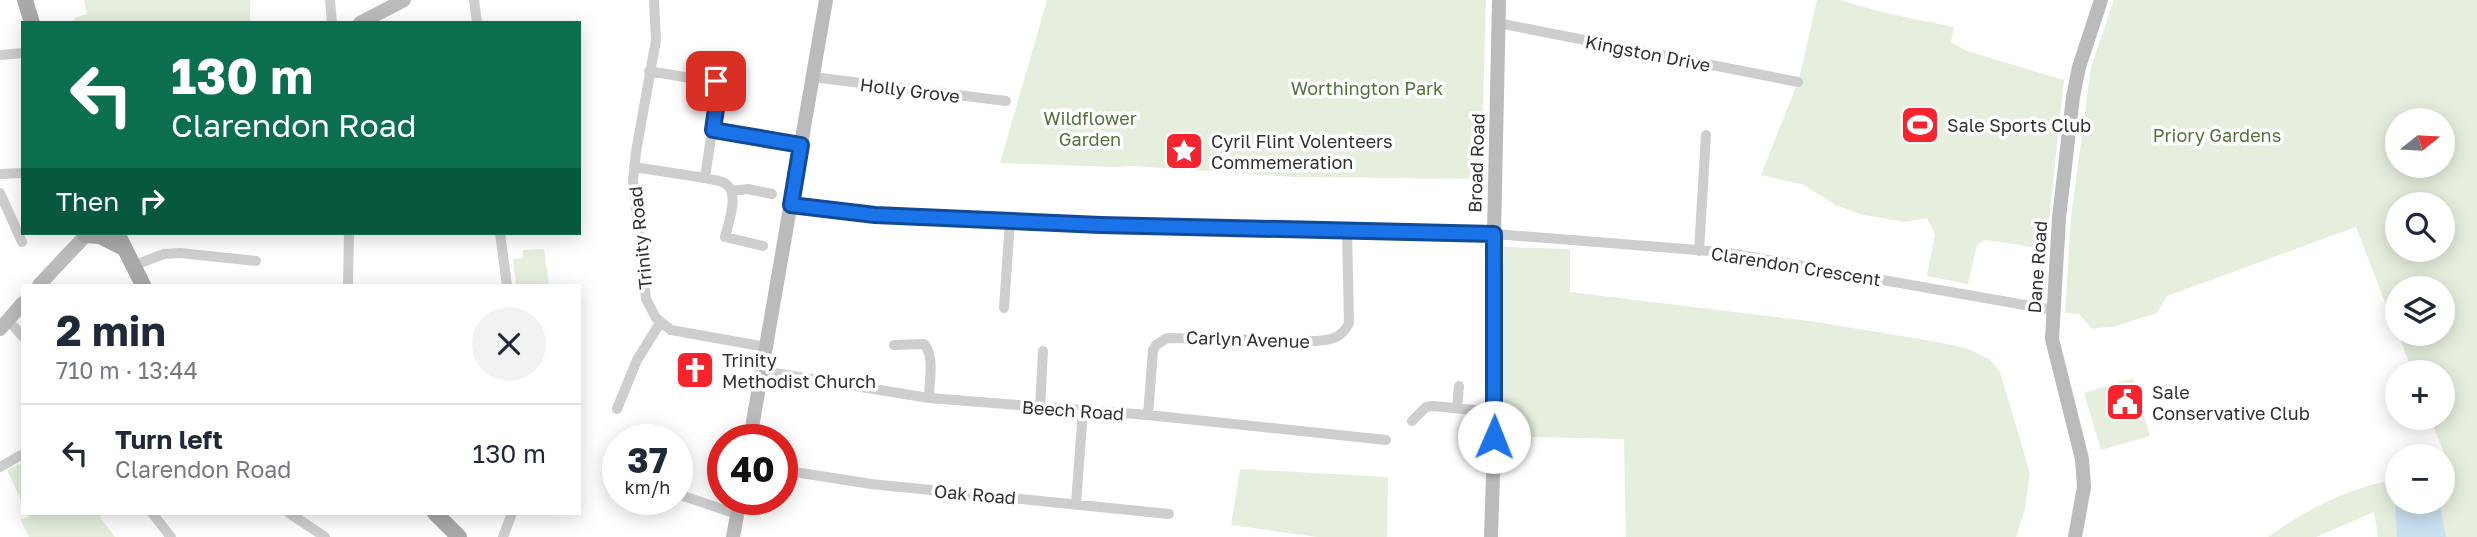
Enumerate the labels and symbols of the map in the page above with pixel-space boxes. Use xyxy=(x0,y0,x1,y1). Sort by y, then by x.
street label: Kingston Drive xyxy=(1584,30,1712,76)
pin xyxy=(686,51,746,111)
street label: Holly Grove xyxy=(859,73,961,107)
park label: Worthington Park xyxy=(1291,77,1443,99)
sports icon: Sale Sports Club xyxy=(1899,104,1941,146)
park label: Wildflower Garden xyxy=(1043,107,1137,150)
north arrow xyxy=(2385,108,2455,178)
street label: Broad Road xyxy=(1463,113,1489,213)
place label: Sale Sports Club xyxy=(1947,114,2091,136)
park label: Priory Gardens xyxy=(2153,124,2281,146)
place icon: Cyril Flint Volenteers Commemeration xyxy=(1163,130,1205,172)
place label: Cyril Flint Volenteers Commemeration xyxy=(1211,130,1393,173)
street label: Trinity Road xyxy=(624,185,656,291)
street label: Dane Road xyxy=(2023,220,2051,314)
street label: Clarendon Crescent xyxy=(1710,242,1882,290)
street label: Carlyn Avenue xyxy=(1186,326,1310,352)
church icon: Trinity Methodist Church xyxy=(674,349,716,391)
place label: Trinity Methodist Church xyxy=(722,349,876,392)
public building icon: Sale Conservative Club xyxy=(2104,381,2146,423)
place label: Sale Conservative Club xyxy=(2152,381,2310,424)
street label: Beech Road xyxy=(1021,395,1125,425)
position arrow xyxy=(1457,400,1531,474)
speed limit sign: 40 xyxy=(707,424,798,515)
street label: Oak Road xyxy=(933,479,1017,509)

